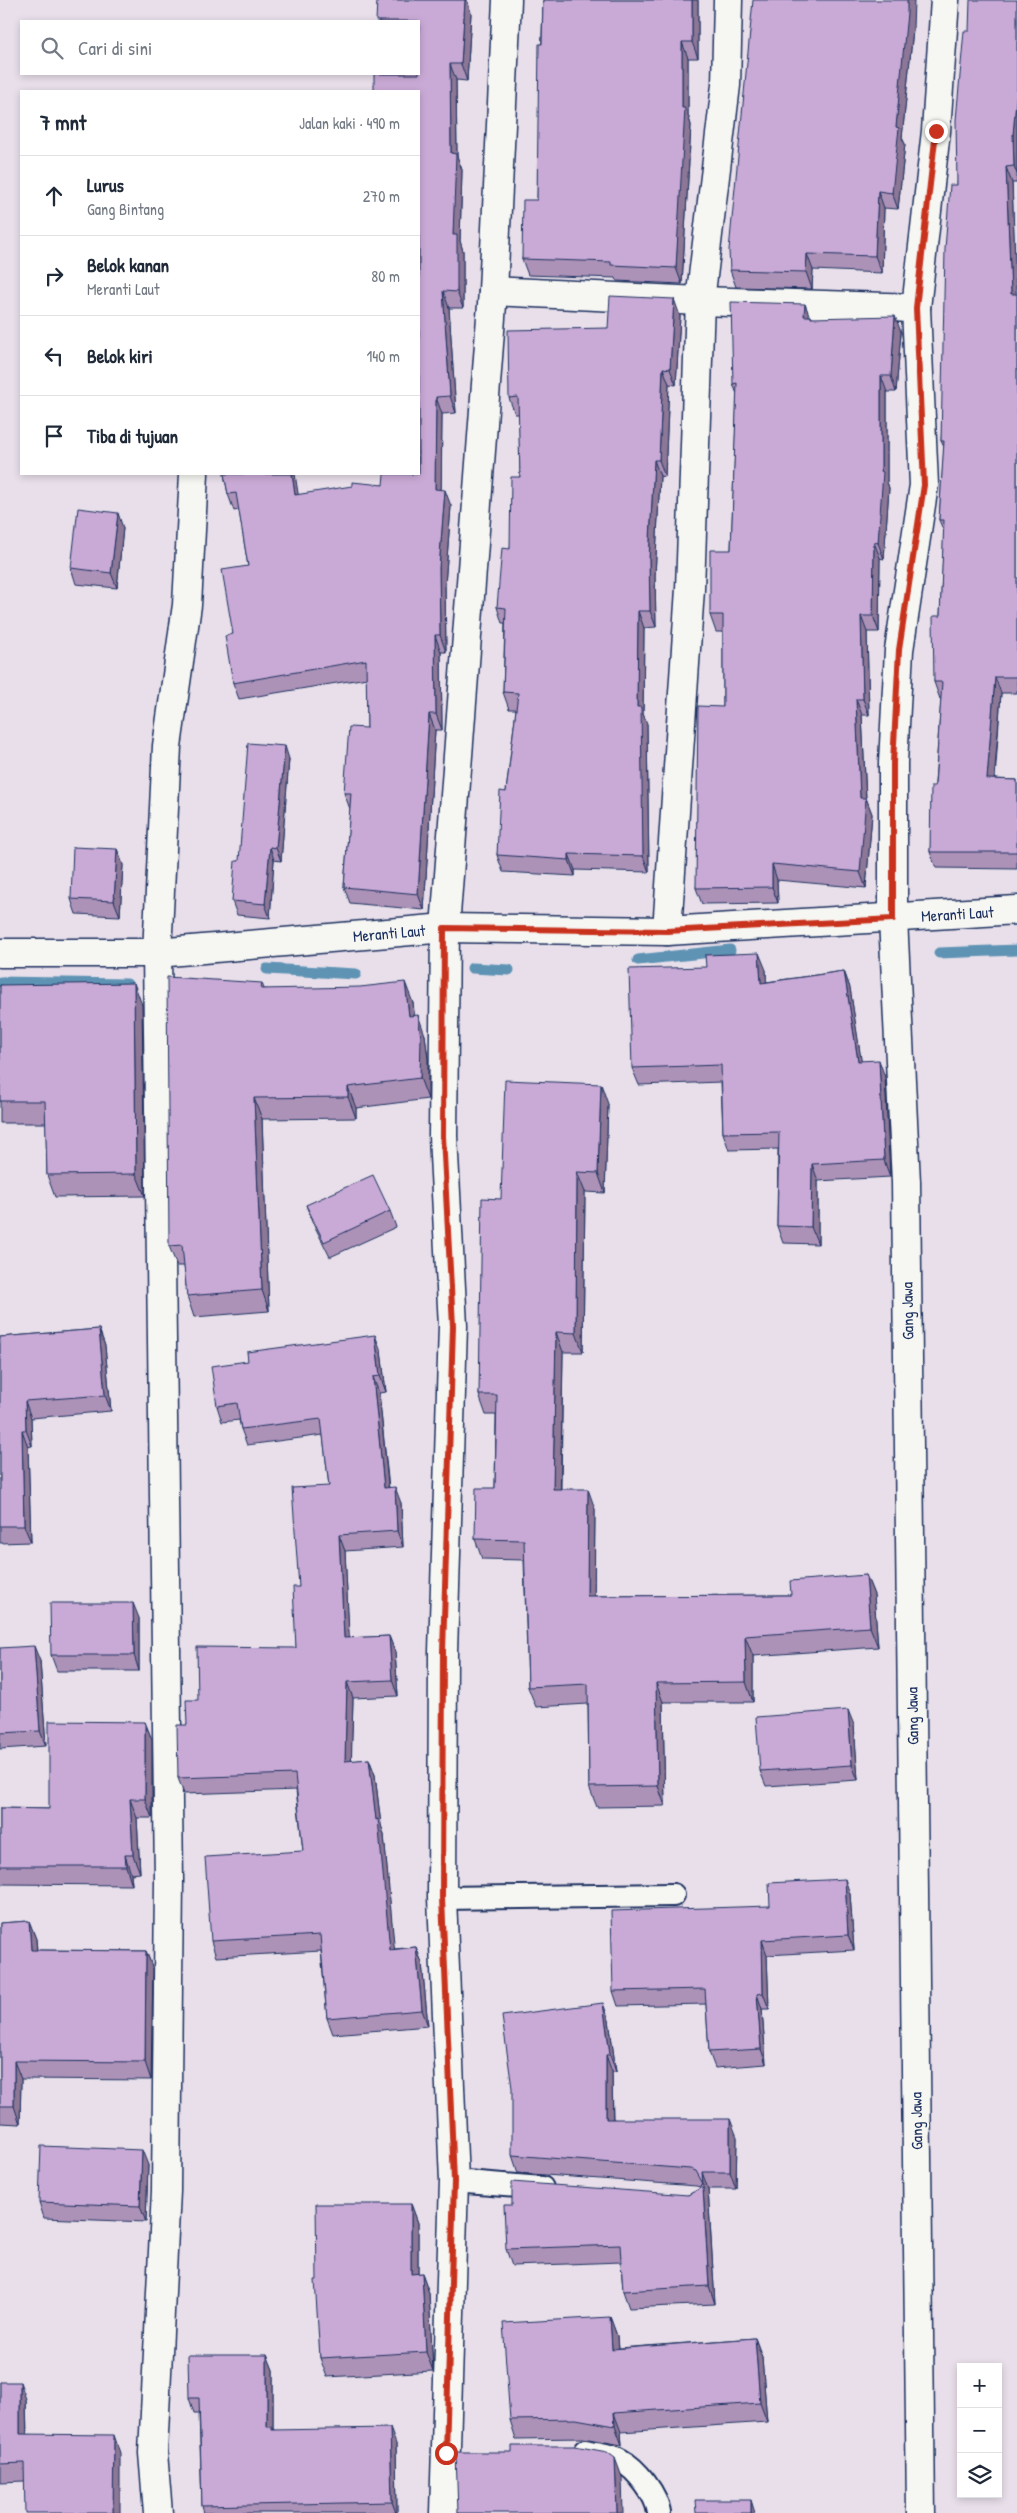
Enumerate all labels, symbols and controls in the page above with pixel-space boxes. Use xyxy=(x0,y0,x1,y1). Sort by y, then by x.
search box xyxy=(20,20,420,75)
icon: search xyxy=(38,34,66,62)
text: Cari di sini xyxy=(78,35,152,61)
text: 7 mnt xyxy=(40,108,86,137)
text: Jalan kaki · 490 m xyxy=(299,112,400,134)
route end xyxy=(925,120,948,143)
text: Lurus xyxy=(87,172,124,198)
icon: ahead xyxy=(40,182,68,210)
text: 270 m xyxy=(363,185,400,207)
text: Gang Bintang xyxy=(87,198,164,220)
text: Belok kanan xyxy=(87,252,169,278)
icon: right xyxy=(40,262,68,290)
text: 80 m xyxy=(371,265,400,287)
text: Meranti Laut xyxy=(87,278,159,300)
icon: left xyxy=(40,342,68,370)
text: Belok kiri xyxy=(87,343,153,369)
text: 140 m xyxy=(366,345,400,367)
icon: arrive xyxy=(40,422,68,450)
text: Tiba di tujuan xyxy=(87,423,178,449)
street label: Meranti Laut xyxy=(921,900,995,927)
street label: Meranti Laut xyxy=(352,919,427,947)
street label: Gang Jawa xyxy=(895,1282,919,1340)
street label: Gang Jawa xyxy=(900,1687,924,1745)
street label: Gang Jawa xyxy=(904,2092,928,2150)
map controls xyxy=(957,2363,1002,2498)
button: + xyxy=(957,2363,1002,2408)
button: − xyxy=(957,2408,1002,2453)
route start xyxy=(435,2442,458,2465)
button: layers xyxy=(957,2453,1002,2498)

